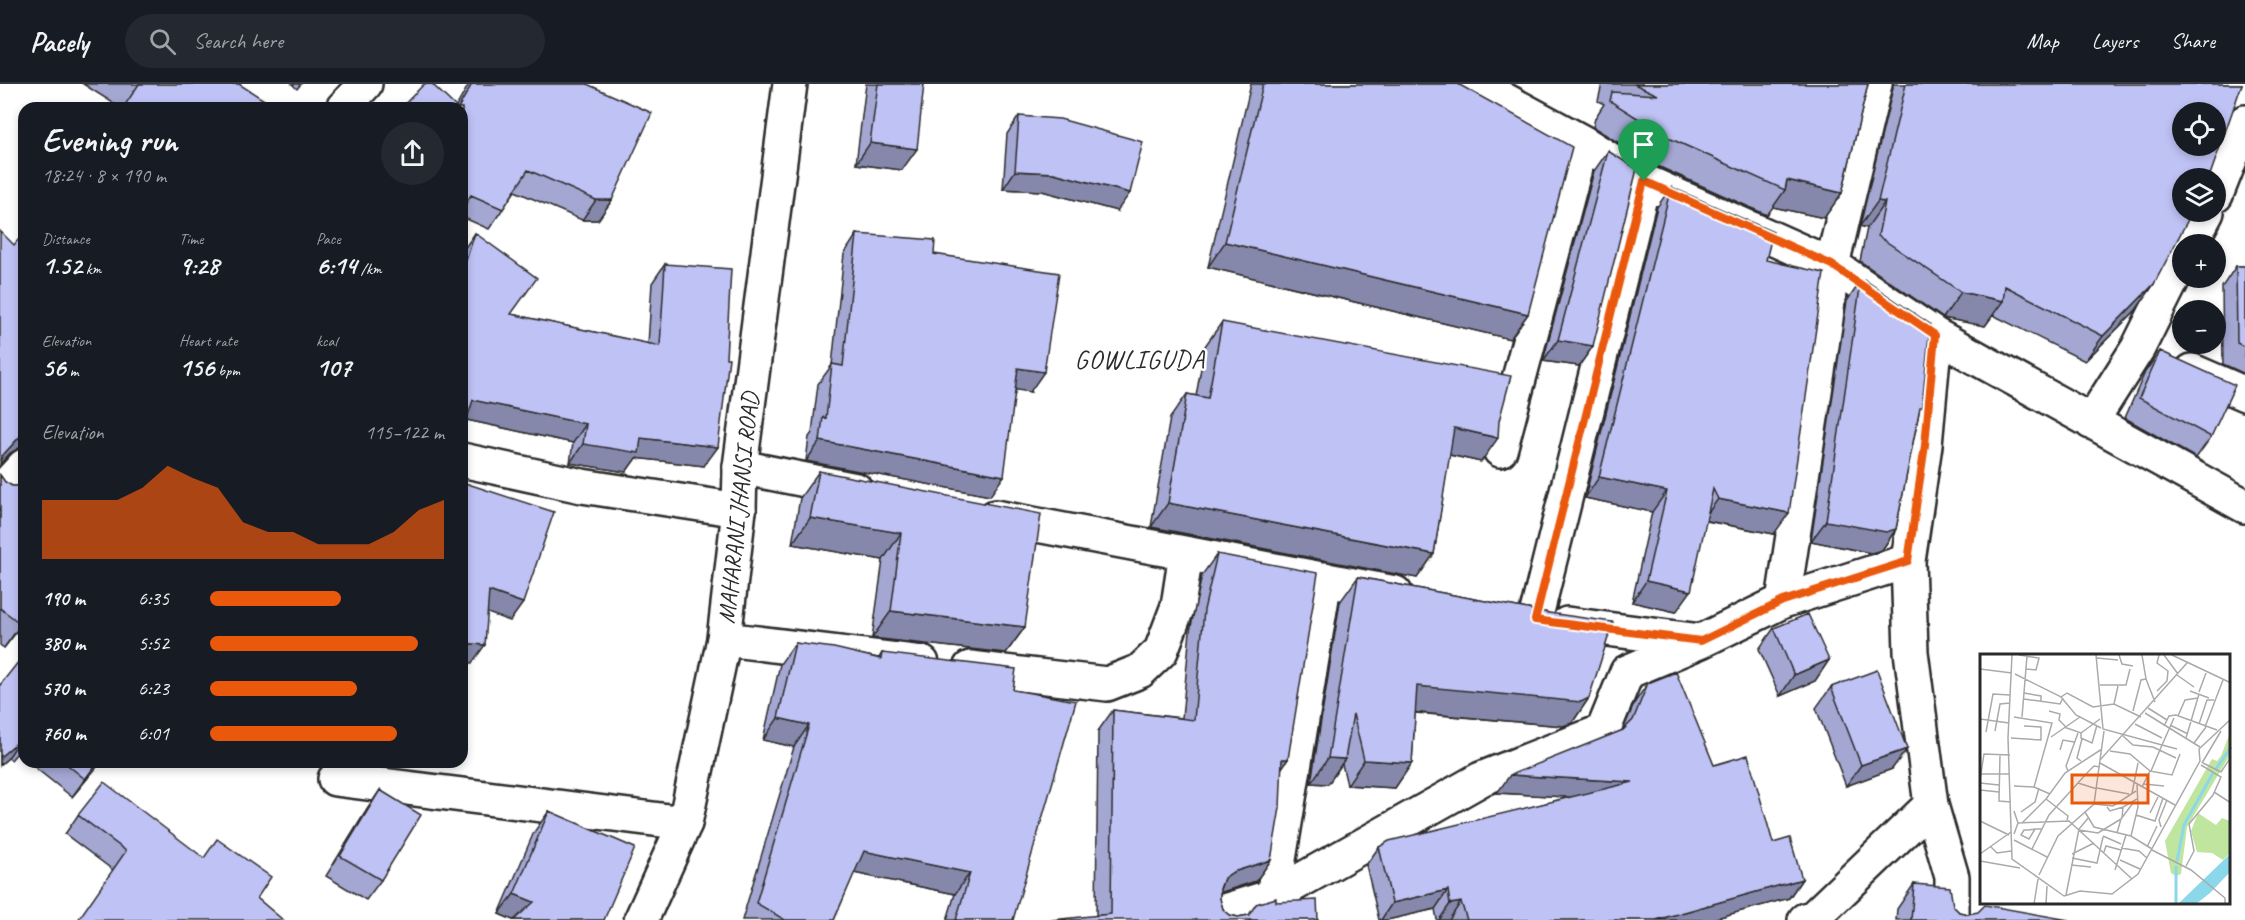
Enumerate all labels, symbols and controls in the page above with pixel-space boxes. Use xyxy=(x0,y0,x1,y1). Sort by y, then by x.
search box xyxy=(125,14,545,68)
text: Pacely xyxy=(30,24,89,59)
icon: search xyxy=(146,25,179,58)
text: Search here xyxy=(194,27,283,55)
text: Map xyxy=(2026,28,2059,54)
text: Layers xyxy=(2092,28,2138,54)
text: Share xyxy=(2171,28,2215,54)
map controls xyxy=(2172,102,2226,354)
button: locate xyxy=(2172,102,2226,156)
text: Evening run xyxy=(42,119,177,161)
pin xyxy=(1618,119,1669,181)
button: share xyxy=(381,122,444,185)
icon: arrive xyxy=(1627,128,1660,161)
text: 18:24 · 8 × 190 m xyxy=(42,163,166,188)
button: layers xyxy=(2172,168,2226,222)
text: Distance xyxy=(42,229,90,249)
text: Time xyxy=(179,229,203,249)
text: Pace xyxy=(316,229,341,249)
button: + xyxy=(2172,234,2226,288)
text: 1.52 xyxy=(42,249,82,282)
text: 9:28 xyxy=(179,249,219,282)
text: 6:14 xyxy=(316,249,357,282)
text: km xyxy=(82,259,101,279)
text: /km xyxy=(357,259,382,279)
button: − xyxy=(2172,300,2226,354)
text: Elevation xyxy=(42,331,91,351)
text: Heart rate xyxy=(179,331,237,351)
text: kcal xyxy=(316,331,337,351)
district label: GOWLIGUDA xyxy=(1075,343,1206,376)
text: 56 xyxy=(42,351,66,384)
text: 156 xyxy=(179,351,214,384)
text: 107 xyxy=(316,351,351,384)
text: m xyxy=(66,361,78,381)
text: bpm xyxy=(214,361,240,381)
street label: MAHARANI JHANSI ROAD xyxy=(711,389,765,625)
text: Elevation xyxy=(42,420,104,445)
text: 115–122 m xyxy=(365,420,444,445)
text: 190 m xyxy=(42,586,85,611)
text: 6:35 xyxy=(138,586,169,611)
text: 380 m xyxy=(42,631,85,656)
text: 5:52 xyxy=(138,631,169,656)
inset map xyxy=(1980,654,2230,905)
text: 570 m xyxy=(42,676,85,701)
text: 6:23 xyxy=(138,676,169,701)
text: 760 m xyxy=(42,721,86,746)
text: 6:01 xyxy=(138,721,169,746)

